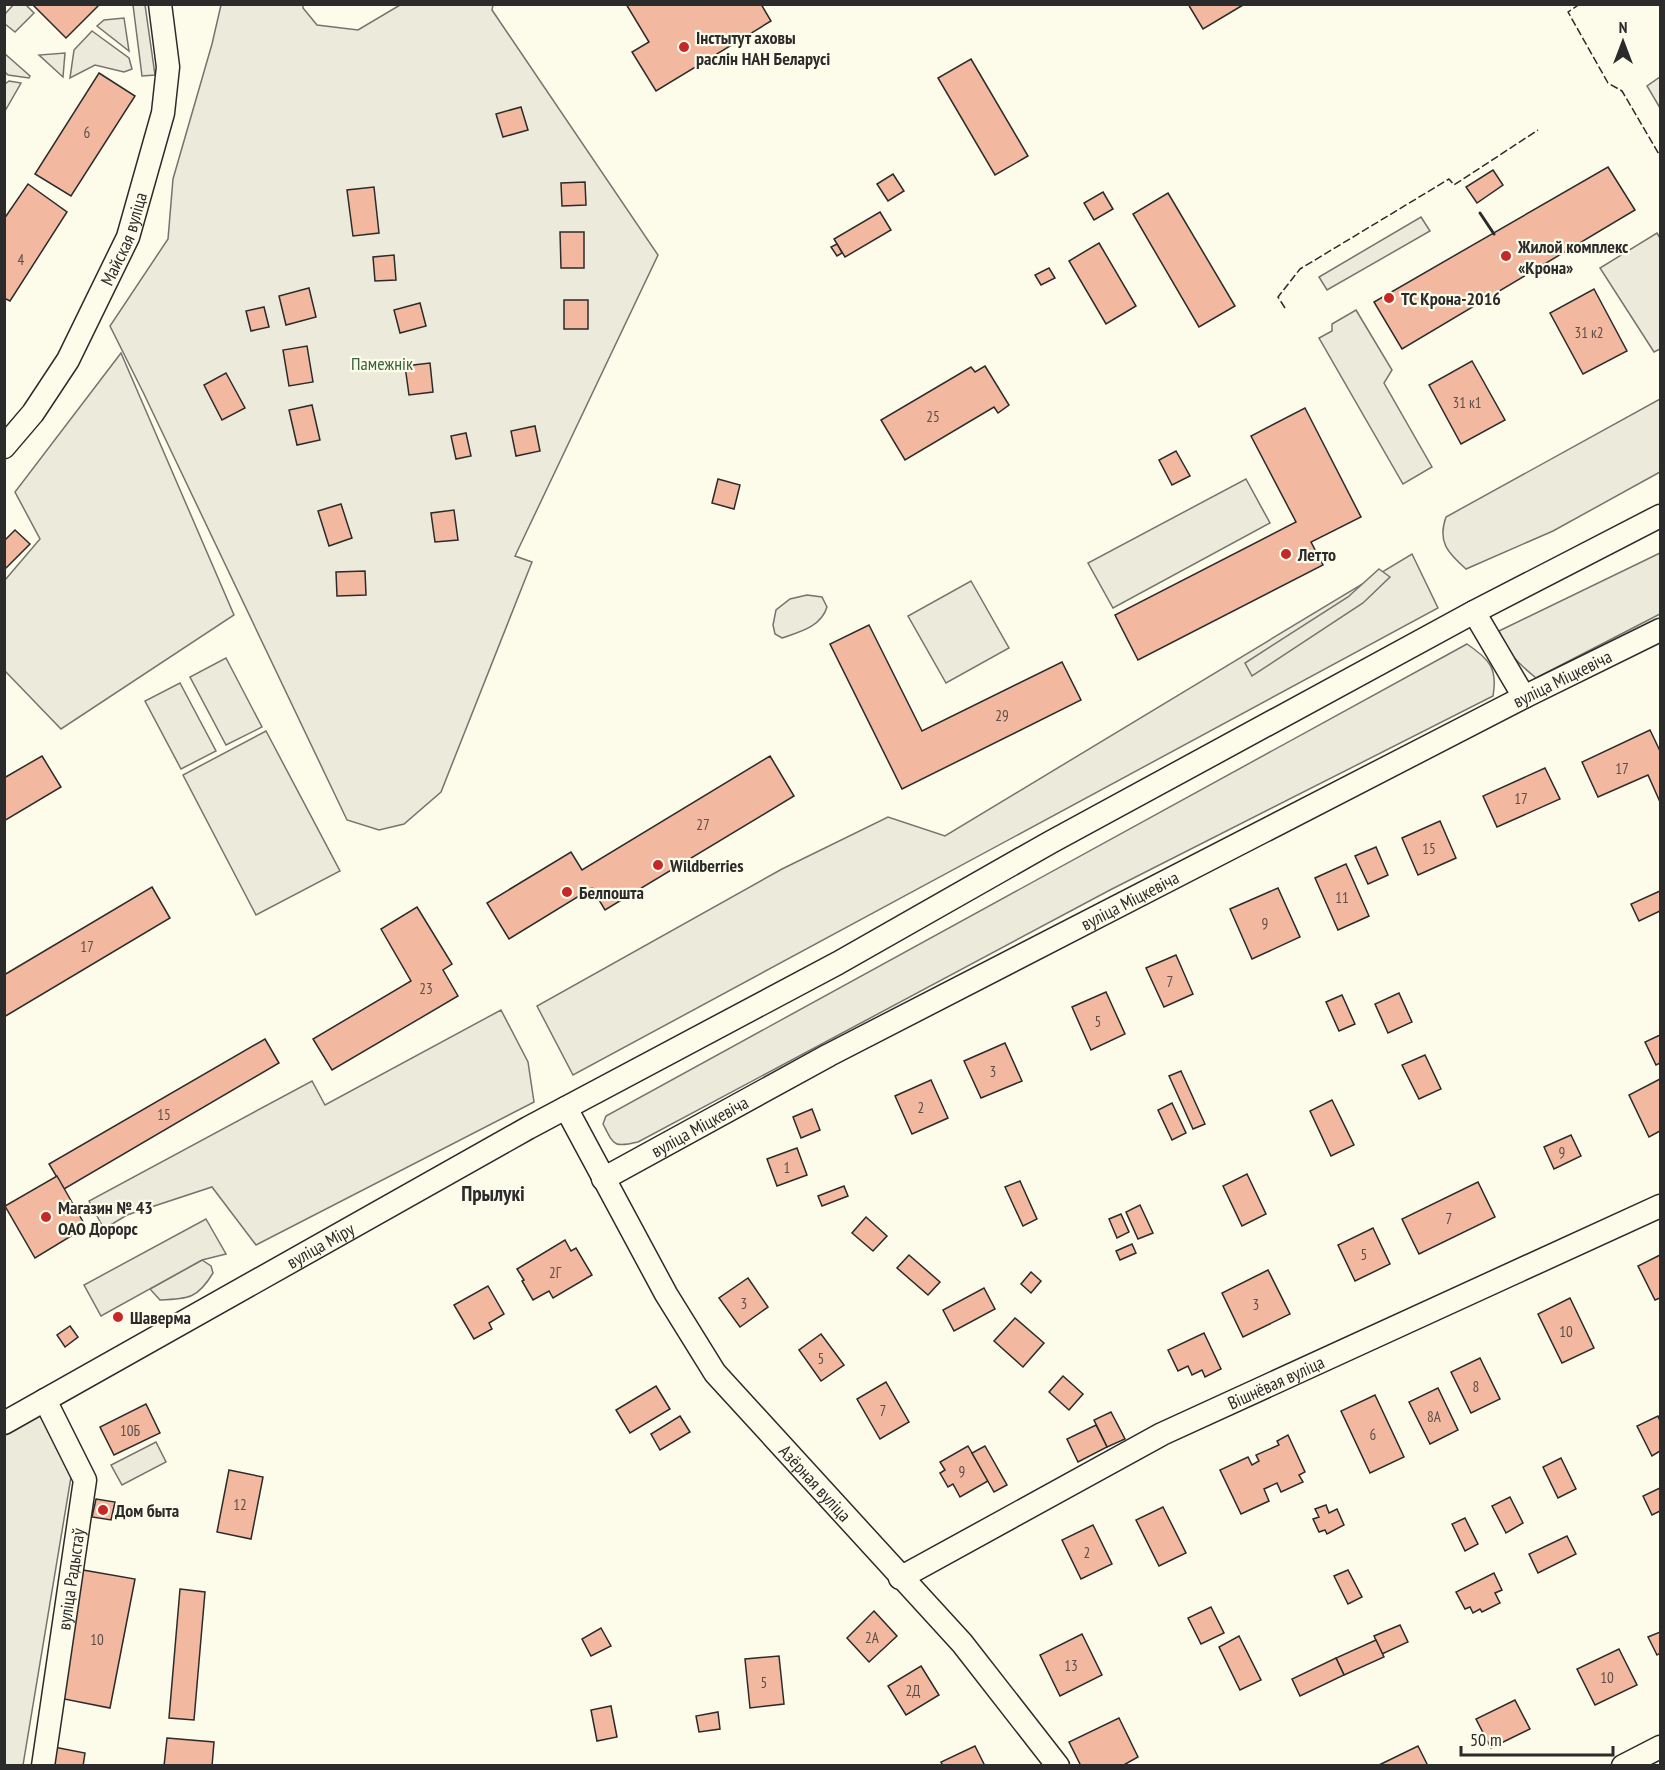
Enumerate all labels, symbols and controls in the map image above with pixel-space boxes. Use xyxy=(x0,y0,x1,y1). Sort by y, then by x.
north arrow xyxy=(1593,12,1653,72)
text: N xyxy=(1619,17,1627,37)
place label: Інстытут аховы раслін НАН Беларусі xyxy=(696,26,830,70)
marker: Інстытут аховы раслін НАН Беларусі xyxy=(677,40,691,54)
house number: 6 xyxy=(84,123,91,142)
street label: Майская вуліца xyxy=(95,190,152,289)
place label: Жилой комплекс «Крона» xyxy=(1517,235,1629,279)
marker: Жилой комплекс «Крона» xyxy=(1499,249,1513,263)
house number: 4 xyxy=(18,250,25,269)
place label: ТС Крона-2016 xyxy=(1401,287,1501,310)
marker: ТС Крона-2016 xyxy=(1382,291,1396,305)
house number: 31 к2 xyxy=(1574,323,1604,342)
park label: Памежнік xyxy=(351,352,413,375)
house number: 31 к1 xyxy=(1452,393,1482,412)
house number: 25 xyxy=(926,407,940,426)
place label: Летто xyxy=(1297,543,1336,566)
marker: Летто xyxy=(1279,547,1293,561)
street label: вуліца Міцкевіча xyxy=(1509,644,1615,712)
house number: 29 xyxy=(995,706,1009,725)
house number: 17 xyxy=(1615,759,1629,778)
house number: 17 xyxy=(1514,789,1528,808)
house number: 27 xyxy=(696,815,710,834)
house number: 15 xyxy=(1422,839,1436,858)
place label: Wildberries xyxy=(669,854,744,877)
marker: Wildberries xyxy=(651,858,665,872)
street label: вуліца Міцкевіча xyxy=(1077,865,1183,935)
place label: Белпошта xyxy=(579,881,644,904)
marker: Белпошта xyxy=(560,885,574,899)
house number: 11 xyxy=(1335,888,1349,907)
house number: 9 xyxy=(1262,914,1268,933)
house number: 17 xyxy=(80,937,94,956)
house number: 7 xyxy=(1167,972,1173,991)
house number: 23 xyxy=(419,979,433,998)
house number: 5 xyxy=(1095,1012,1101,1031)
house number: 3 xyxy=(990,1062,996,1081)
street label: вуліца Міцкевіча xyxy=(647,1090,752,1162)
house number: 2 xyxy=(918,1098,924,1117)
house number: 15 xyxy=(157,1105,171,1124)
house number: 9 xyxy=(1559,1143,1565,1162)
house number: 1 xyxy=(784,1158,790,1177)
district label: Прылукі xyxy=(461,1180,525,1207)
place label: Магазин № 43 ОАО Дорорс xyxy=(58,1196,153,1240)
house number: 7 xyxy=(1446,1209,1452,1228)
marker: Магазин № 43 ОАО Дорорс xyxy=(39,1210,53,1224)
street label: вуліца Міру xyxy=(282,1217,358,1273)
house number: 5 xyxy=(1361,1245,1367,1264)
house number: 2Г xyxy=(549,1263,562,1282)
house number: 3 xyxy=(741,1294,747,1313)
house number: 3 xyxy=(1253,1295,1259,1314)
place label: Шаверма xyxy=(130,1306,191,1329)
marker: Шаверма xyxy=(111,1310,125,1324)
house number: 10 xyxy=(1559,1322,1573,1341)
house number: 5 xyxy=(818,1349,824,1368)
street label: Вішнёвая вуліца xyxy=(1224,1350,1328,1414)
house number: 8 xyxy=(1473,1377,1479,1396)
house number: 7 xyxy=(880,1401,886,1420)
house number: 8А xyxy=(1427,1407,1442,1426)
house number: 10Б xyxy=(120,1421,140,1440)
house number: 6 xyxy=(1370,1425,1377,1444)
street label: Азёрная вуліца xyxy=(775,1440,856,1526)
house number: 9 xyxy=(959,1462,965,1481)
house number: 12 xyxy=(233,1495,247,1514)
place label: Дом быта xyxy=(115,1499,179,1522)
marker: Дом быта xyxy=(96,1503,110,1517)
street label: вуліца Радыстаў xyxy=(52,1526,89,1631)
house number: 2 xyxy=(1084,1543,1090,1562)
house number: 2А xyxy=(865,1628,880,1647)
house number: 10 xyxy=(90,1630,104,1649)
house number: 13 xyxy=(1064,1656,1078,1675)
house number: 10 xyxy=(1600,1668,1614,1687)
house number: 5 xyxy=(761,1673,767,1692)
house number: 2Д xyxy=(906,1681,920,1700)
scale bar xyxy=(1461,1719,1612,1757)
text: 50 m xyxy=(1470,1728,1502,1751)

